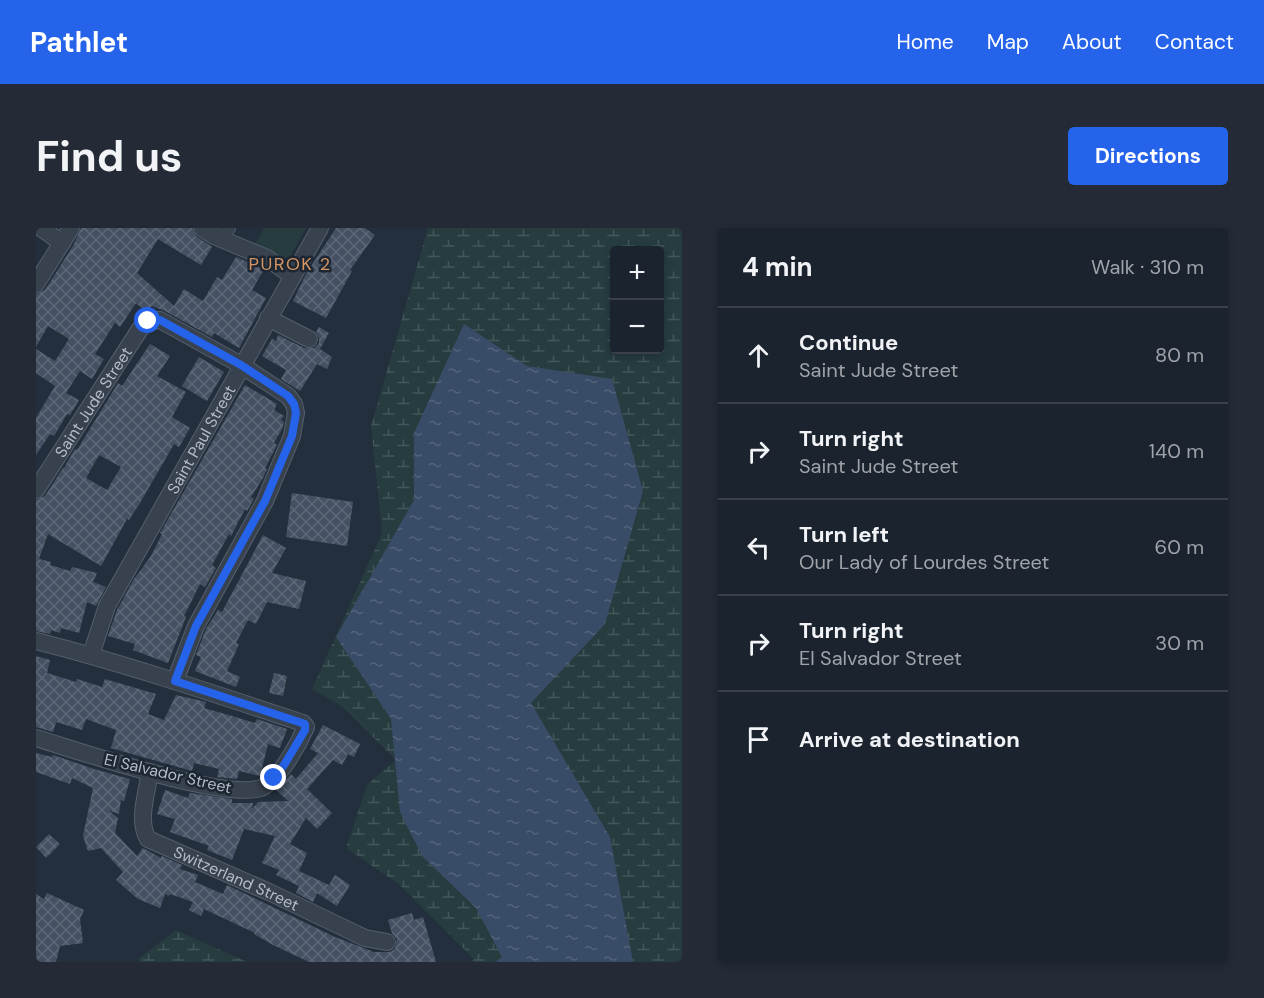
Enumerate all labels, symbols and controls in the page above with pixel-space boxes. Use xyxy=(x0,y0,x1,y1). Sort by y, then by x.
text: Pathlet xyxy=(30,24,128,61)
text: Home xyxy=(896,28,954,56)
text: Map xyxy=(987,28,1029,56)
text: About xyxy=(1062,28,1122,56)
text: Contact xyxy=(1155,28,1234,56)
button: Directions xyxy=(1068,127,1228,185)
text: Find us xyxy=(36,129,182,184)
map controls xyxy=(610,246,664,354)
button: + xyxy=(610,246,664,300)
text: 4 min xyxy=(742,250,813,284)
district label: PUROK 2 xyxy=(248,252,332,276)
text: Walk · 310 m xyxy=(1091,254,1204,280)
button: − xyxy=(610,300,664,354)
route start xyxy=(134,307,160,333)
text: Continue xyxy=(799,328,898,357)
icon: ahead xyxy=(742,339,775,372)
text: 80 m xyxy=(1155,342,1204,368)
street label: Saint Jude Street xyxy=(50,343,137,461)
text: Saint Jude Street xyxy=(799,357,958,383)
street label: Saint Paul Street xyxy=(162,381,240,498)
text: Turn right xyxy=(799,424,904,453)
icon: right xyxy=(742,435,775,468)
text: 140 m xyxy=(1149,438,1204,464)
text: Saint Jude Street xyxy=(799,453,958,479)
text: Turn left xyxy=(799,520,889,549)
icon: left xyxy=(742,531,775,564)
text: 60 m xyxy=(1155,534,1204,560)
text: Our Lady of Lourdes Street xyxy=(799,549,1049,575)
text: Turn right xyxy=(799,616,904,645)
icon: right xyxy=(742,627,775,660)
text: 30 m xyxy=(1155,630,1204,656)
text: El Salvador Street xyxy=(799,645,962,671)
icon: arrive xyxy=(742,723,775,756)
text: Arrive at destination xyxy=(799,725,1020,754)
street label: El Salvador Street xyxy=(102,749,234,798)
route end xyxy=(260,764,286,790)
street label: Switzerland Street xyxy=(170,841,302,916)

